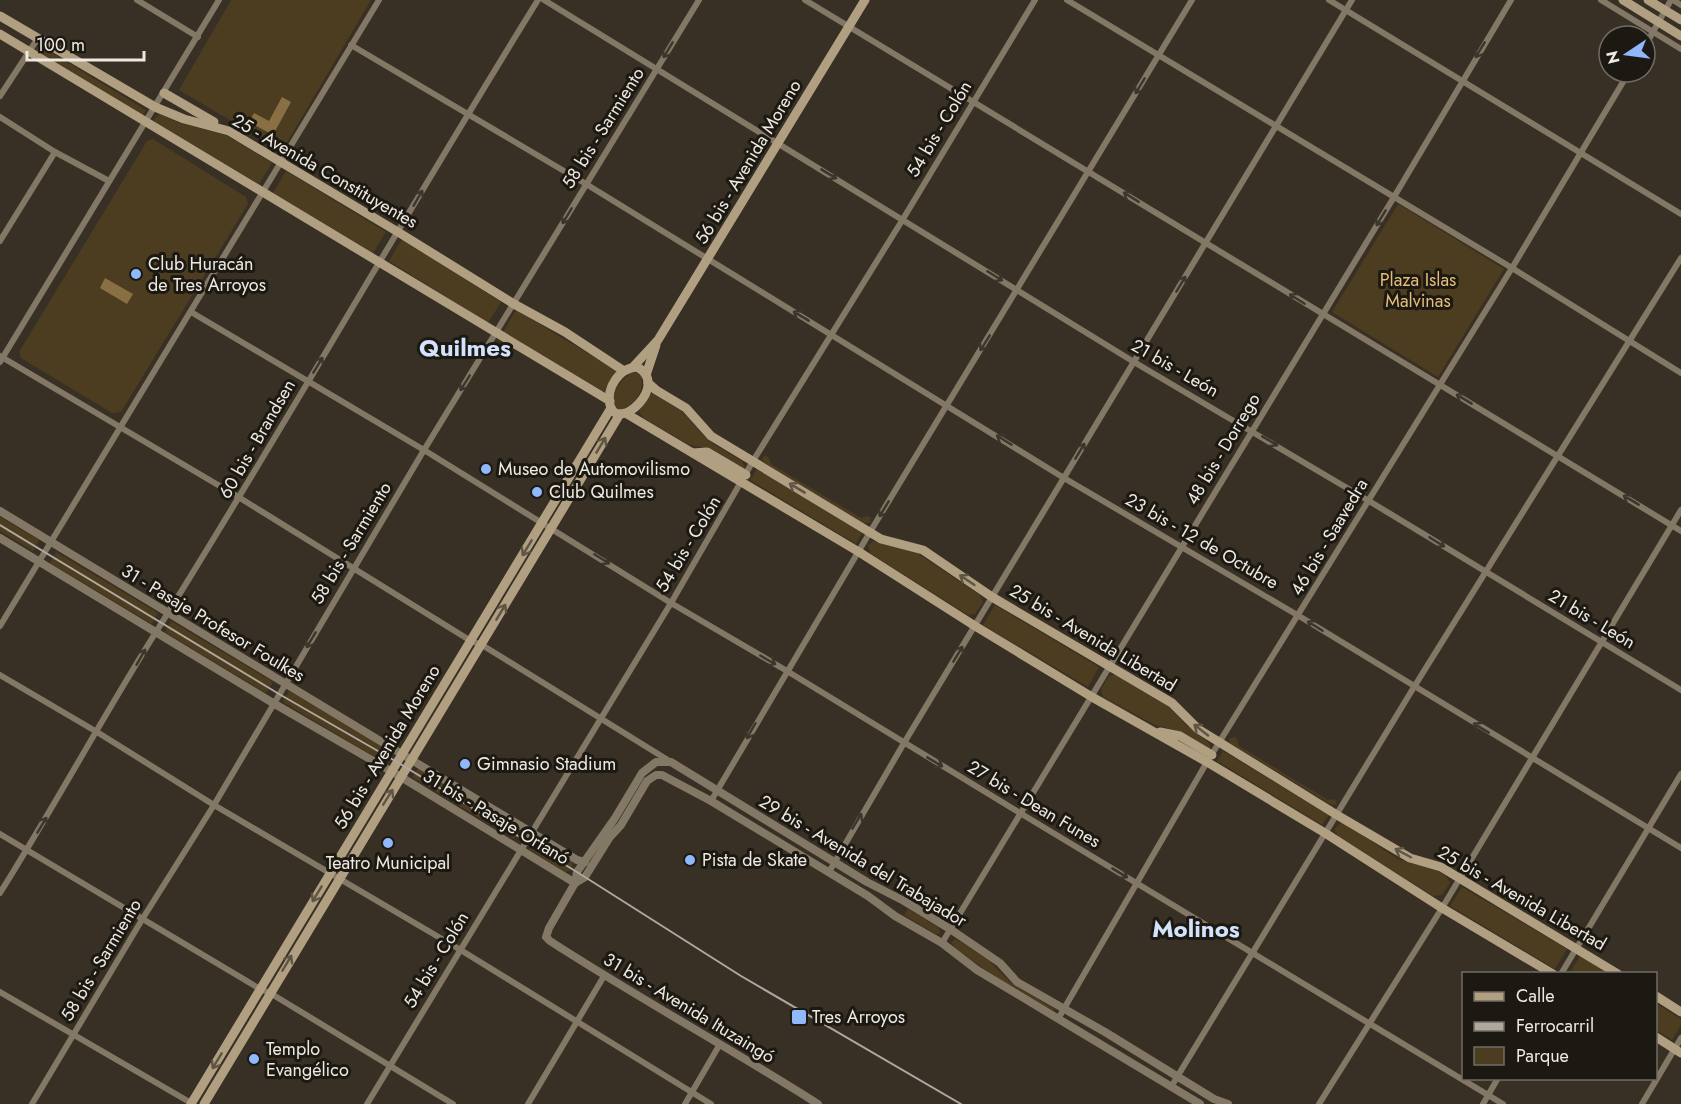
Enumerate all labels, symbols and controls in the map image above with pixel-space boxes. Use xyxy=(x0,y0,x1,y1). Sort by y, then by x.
scale bar xyxy=(27,24,144,62)
north arrow xyxy=(1597,24,1657,84)
text: 100 m xyxy=(36,32,85,58)
one-way arrow xyxy=(662,41,674,58)
one-way arrow xyxy=(1474,41,1486,58)
text: N xyxy=(1600,48,1626,66)
street label: 58 bis - Sarmiento xyxy=(555,62,651,194)
street label: 56 bis - Avenida Moreno xyxy=(688,75,808,249)
street label: 54 bis - Colón xyxy=(900,76,978,182)
one-way arrow xyxy=(1134,77,1146,94)
street label: 25 - Avenida Constituyentes xyxy=(227,107,423,235)
one-way arrow xyxy=(820,169,837,181)
one-way arrow xyxy=(413,190,425,207)
one-way arrow xyxy=(1123,190,1140,202)
one-way arrow xyxy=(560,207,572,224)
one-way arrow xyxy=(1375,209,1387,226)
place label: Club Huracán de Tres Arroyos xyxy=(148,251,266,298)
marker: Club Huracán de Tres Arroyos xyxy=(129,267,143,281)
park label: Plaza Islas Malvinas xyxy=(1380,267,1456,314)
one-way arrow xyxy=(986,270,1003,282)
one-way arrow xyxy=(1175,276,1187,293)
one-way arrow xyxy=(1289,293,1306,305)
one-way arrow xyxy=(793,310,810,322)
district label: Quilmes xyxy=(419,330,511,365)
street label: 21 bis - León xyxy=(1126,332,1224,404)
one-way arrow xyxy=(979,334,991,351)
one-way arrow xyxy=(312,357,324,374)
one-way arrow xyxy=(459,374,471,391)
street label: 60 bis - Brandsen xyxy=(212,375,302,503)
street label: 48 bis - Dorrego xyxy=(1179,388,1267,510)
one-way arrow xyxy=(1456,393,1473,405)
one-way arrow xyxy=(995,434,1012,447)
one-way arrow xyxy=(1261,436,1278,448)
one-way arrow xyxy=(596,437,608,454)
one-way arrow xyxy=(1075,443,1087,460)
place label: Museo de Automovilismo xyxy=(498,456,690,482)
marker: Museo de Automovilismo xyxy=(479,462,493,476)
street label: 46 bis - Saavedra xyxy=(1284,474,1374,600)
street label: 58 bis - Sarmiento xyxy=(304,477,398,609)
place label: Club Quilmes xyxy=(549,479,654,505)
one-way arrow xyxy=(789,481,806,493)
marker: Club Quilmes xyxy=(530,485,544,499)
street label: 23 bis - 12 de Octubre xyxy=(1121,487,1283,595)
street label: 54 bis - Colón xyxy=(649,491,727,597)
one-way arrow xyxy=(1623,494,1640,506)
one-way arrow xyxy=(877,501,890,518)
one-way arrow xyxy=(1428,537,1445,549)
one-way arrow xyxy=(521,539,533,556)
one-way arrow xyxy=(593,553,609,565)
street label: 31 - Pasaje Profesor Foulkes xyxy=(116,558,310,688)
one-way arrow xyxy=(959,574,976,586)
street label: 25 bis - Avenida Libertad xyxy=(1005,578,1181,698)
street label: 21 bis - León xyxy=(1544,583,1640,655)
one-way arrow xyxy=(495,604,507,621)
one-way arrow xyxy=(1307,620,1324,632)
one-way arrow xyxy=(304,631,316,648)
one-way arrow xyxy=(952,646,964,663)
one-way arrow xyxy=(135,649,147,666)
one-way arrow xyxy=(759,655,777,666)
street label: 56 bis - Avenida Moreno xyxy=(327,660,447,834)
one-way arrow xyxy=(745,722,757,739)
one-way arrow xyxy=(1473,722,1490,734)
one-way arrow xyxy=(1193,723,1209,736)
place label: Gimnasio Stadium xyxy=(477,751,616,777)
street label: 27 bis - Dean Funes xyxy=(963,754,1105,854)
one-way arrow xyxy=(926,756,943,768)
marker: Gimnasio Stadium xyxy=(458,757,472,771)
street label: 31 bis - Pasaje Orfanó xyxy=(418,763,574,871)
street label: 29 bis - Avenida del Trabajador xyxy=(754,788,973,934)
one-way arrow xyxy=(383,789,395,806)
one-way arrow xyxy=(852,813,864,830)
one-way arrow xyxy=(36,817,48,834)
marker: Teatro Municipal xyxy=(381,836,395,850)
street label: 25 bis - Avenida Libertad xyxy=(1433,839,1611,957)
place label: Pista de Skate xyxy=(702,847,807,873)
one-way arrow xyxy=(1395,847,1412,859)
place label: Teatro Municipal xyxy=(326,850,450,876)
marker: Pista de Skate xyxy=(683,853,697,867)
one-way arrow xyxy=(1111,867,1128,879)
one-way arrow xyxy=(310,885,322,902)
street label: 58 bis - Sarmiento xyxy=(54,894,148,1026)
street label: 54 bis - Colón xyxy=(397,907,475,1013)
district label: Molinos xyxy=(1152,911,1240,946)
street label: 31 bis - Avenida Ituzaingó xyxy=(598,946,780,1070)
one-way arrow xyxy=(282,955,294,972)
legend xyxy=(1462,972,1657,1080)
text: Calle xyxy=(1516,983,1555,1009)
place label: Tres Arroyos xyxy=(812,1004,905,1030)
marker: Tres Arroyos xyxy=(790,1008,808,1026)
text: Ferrocarril xyxy=(1516,1013,1594,1039)
place label: Templo Evangélico xyxy=(266,1036,349,1083)
text: Parque xyxy=(1516,1043,1569,1069)
one-way arrow xyxy=(210,1052,222,1069)
marker: Templo Evangélico xyxy=(247,1052,261,1066)

